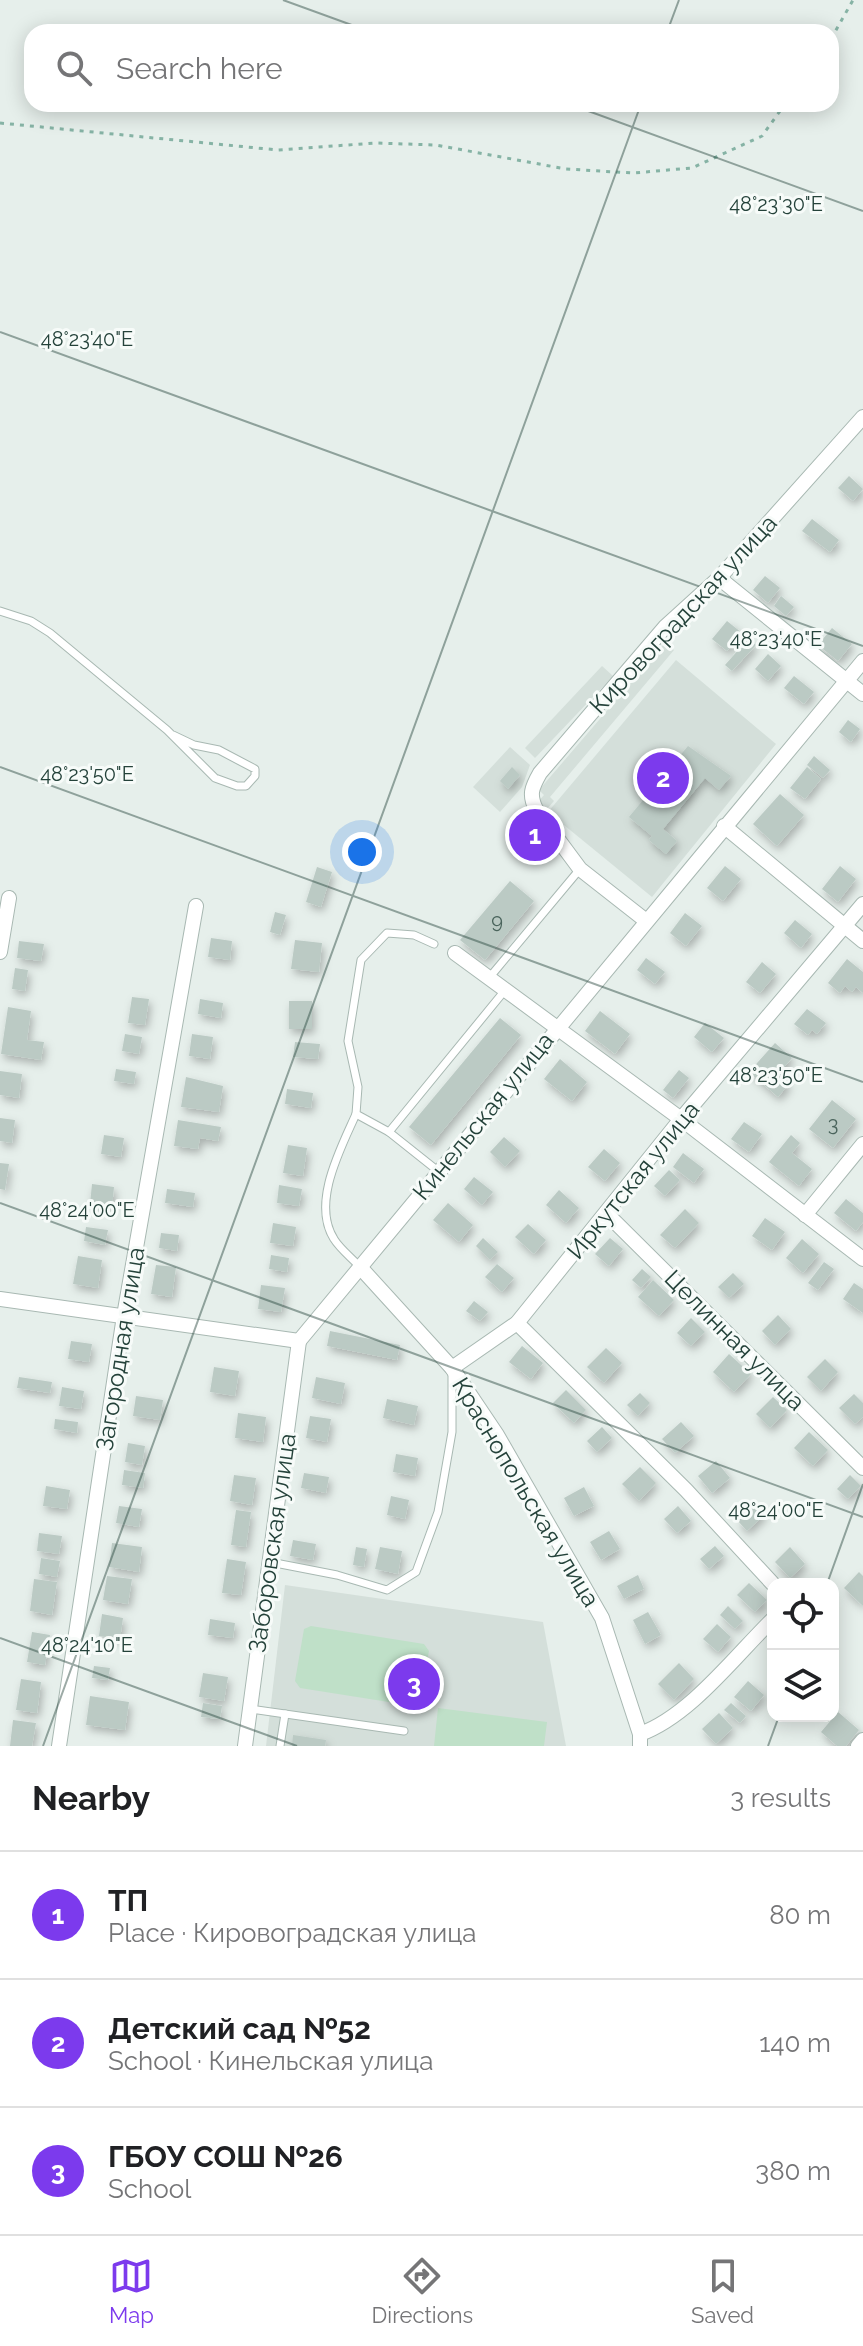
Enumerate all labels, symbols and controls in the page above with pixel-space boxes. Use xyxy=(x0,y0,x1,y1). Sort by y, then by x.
search box xyxy=(24,24,839,112)
icon: search xyxy=(52,46,96,90)
text: Search here xyxy=(116,51,283,86)
text: 48°23'30"E xyxy=(729,192,823,216)
text: 48°23'40"E xyxy=(41,327,133,351)
street label: Кировоградская улица xyxy=(583,508,783,720)
text: 48°23'40"E xyxy=(730,627,822,651)
pin: 2 xyxy=(637,748,689,808)
text: 48°23'50"E xyxy=(40,762,134,786)
pin: 1 xyxy=(509,805,561,865)
your location xyxy=(342,832,382,872)
house number: 9 xyxy=(491,909,503,933)
street label: Кинельская улица xyxy=(406,1026,560,1206)
text: 48°23'50"E xyxy=(729,1063,823,1087)
street label: Иркутская улица xyxy=(561,1095,705,1265)
house number: 3 xyxy=(828,1112,838,1136)
text: 48°24'00"E xyxy=(39,1198,135,1222)
street label: Загородная улица xyxy=(90,1245,150,1453)
street label: Целинная улица xyxy=(659,1264,811,1416)
street label: Краснопольская улица xyxy=(446,1372,606,1612)
street label: Заборовская улица xyxy=(242,1431,302,1655)
text: 48°24'00"E xyxy=(728,1498,824,1522)
map controls xyxy=(767,1578,839,1722)
button: locate xyxy=(767,1578,839,1650)
text: 48°24'10"E xyxy=(41,1633,133,1657)
button: layers xyxy=(767,1650,839,1722)
pin: 3 xyxy=(388,1654,440,1714)
text: Nearby xyxy=(32,1778,150,1818)
text: 3 results xyxy=(730,1783,831,1813)
text: ТП xyxy=(108,1883,148,1918)
text: 1 xyxy=(52,1900,64,1930)
text: 80 m xyxy=(769,1900,831,1930)
text: Place · Кировоградская улица xyxy=(108,1918,477,1948)
text: Детский сад №52 xyxy=(108,2011,371,2046)
text: 2 xyxy=(51,2028,65,2058)
text: 140 m xyxy=(759,2028,831,2058)
text: School · Кинельская улица xyxy=(108,2046,433,2076)
text: ГБОУ СОШ №26 xyxy=(108,2139,343,2174)
text: 3 xyxy=(51,2156,65,2186)
text: 380 m xyxy=(755,2156,831,2186)
text: School xyxy=(108,2174,191,2204)
tab: Map xyxy=(109,2254,154,2328)
tab: Directions xyxy=(372,2254,473,2328)
tab: Saved xyxy=(691,2254,754,2328)

